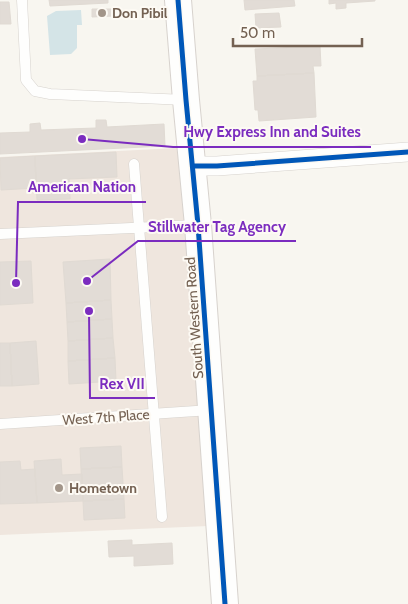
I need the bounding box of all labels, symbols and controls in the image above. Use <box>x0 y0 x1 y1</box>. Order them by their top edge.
place label: Don Pibil <box>112 4 168 22</box>
marker: Don Pibil <box>96 7 108 19</box>
scale bar <box>233 15 362 47</box>
text: 50 m <box>240 24 275 42</box>
callout: Hwy Express Inn and Suites <box>173 117 371 147</box>
text: Hwy Express Inn and Suites <box>183 123 361 141</box>
callout: American Nation <box>18 172 146 202</box>
text: American Nation <box>28 178 136 196</box>
callout: Stillwater Tag Agency <box>138 211 296 241</box>
text: Stillwater Tag Agency <box>148 218 287 236</box>
street label: South Western Road <box>181 257 207 379</box>
callout: Rex VII <box>90 368 155 398</box>
text: Rex VII <box>99 375 145 393</box>
street label: West 7th Place <box>62 405 150 429</box>
place label: Hometown <box>69 479 137 497</box>
marker: Hometown <box>53 482 65 494</box>

